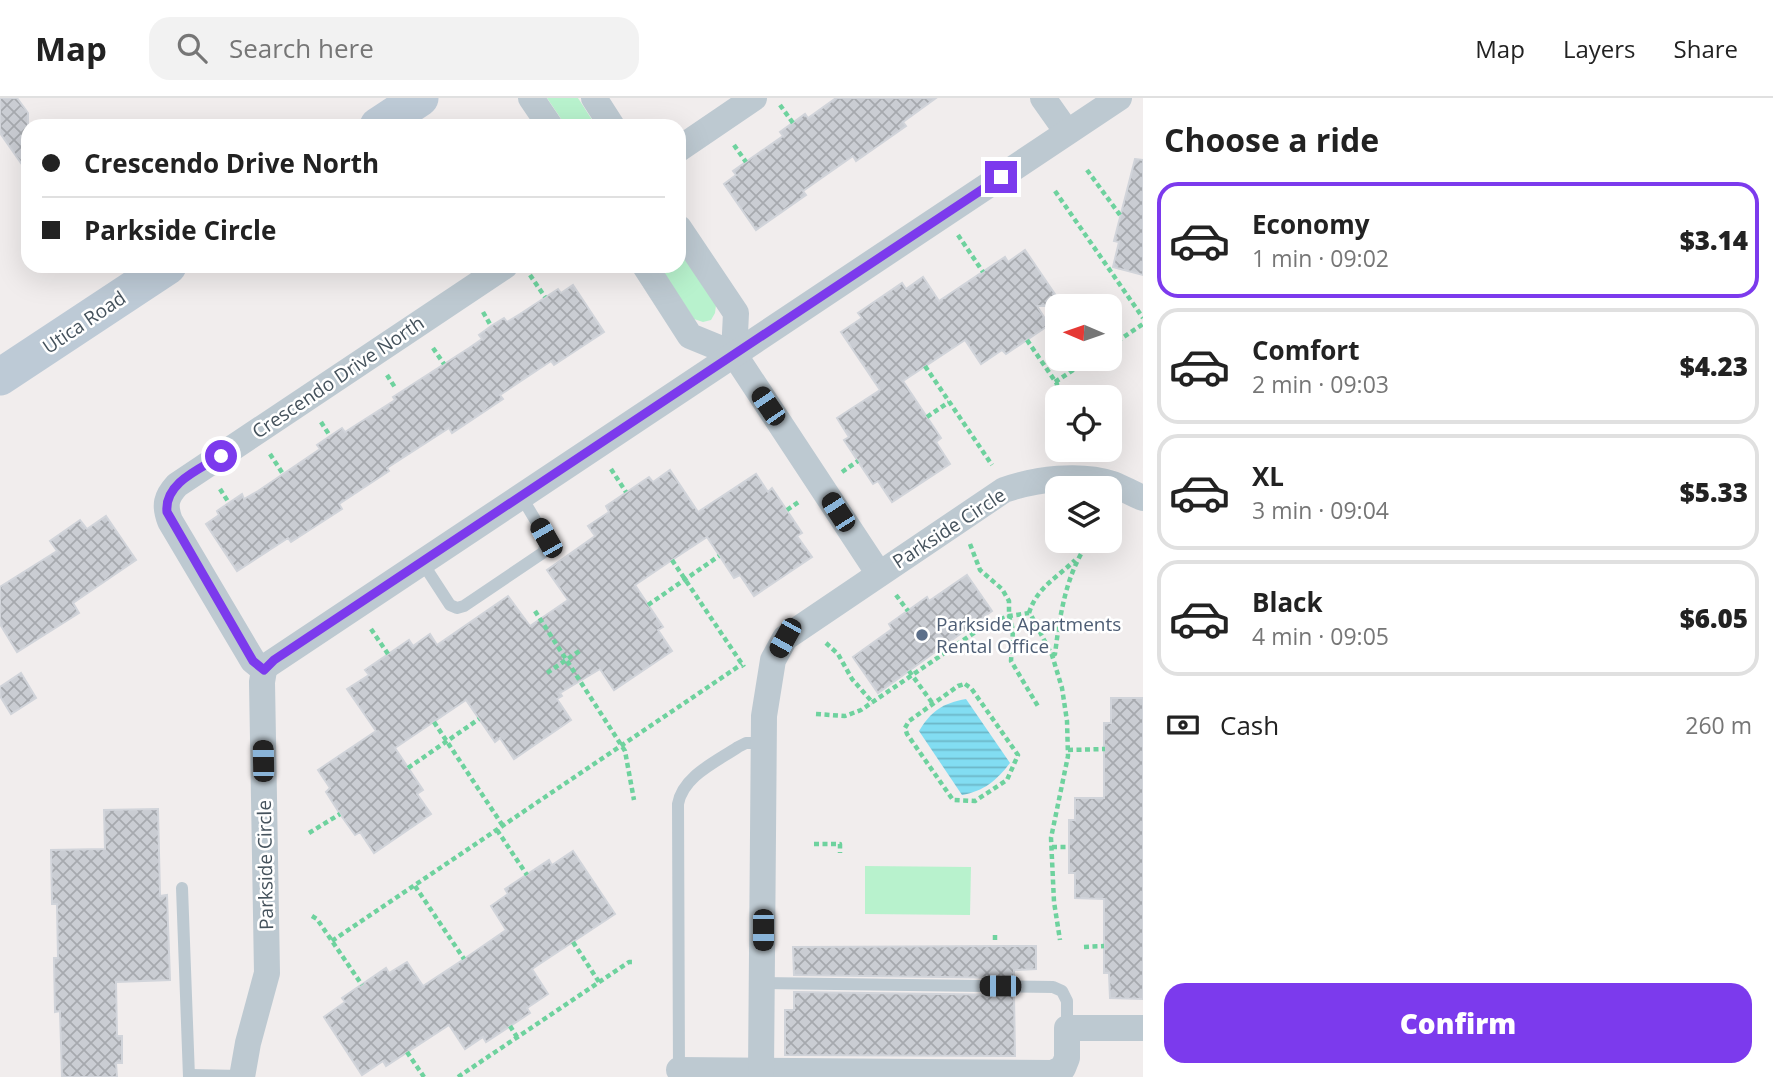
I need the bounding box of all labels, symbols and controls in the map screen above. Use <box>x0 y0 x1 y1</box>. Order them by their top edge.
search box <box>149 17 639 80</box>
text: Map <box>35 26 107 71</box>
icon: search <box>173 29 211 67</box>
text: Search here <box>229 30 374 66</box>
text: Map <box>1475 32 1525 65</box>
text: Layers <box>1563 32 1636 65</box>
text: Share <box>1674 32 1738 65</box>
text: Choose a ride <box>1164 118 1379 161</box>
text: Crescendo Drive North <box>84 145 379 181</box>
route end <box>985 161 1017 193</box>
text: Economy <box>1252 206 1370 242</box>
icon: car <box>1168 209 1231 272</box>
text: Parkside Circle <box>84 212 276 248</box>
text: $3.14 <box>1680 222 1748 258</box>
text: 1 min · 09:02 <box>1252 242 1389 274</box>
street label: Utica Road <box>37 285 131 359</box>
north arrow <box>1045 294 1122 371</box>
map controls <box>1045 294 1122 553</box>
street label: Crescendo Drive North <box>247 310 429 444</box>
text: Comfort <box>1252 332 1359 368</box>
icon: car <box>1168 335 1231 398</box>
text: $4.23 <box>1680 348 1748 384</box>
text: 2 min · 09:03 <box>1252 368 1389 400</box>
car <box>748 383 789 429</box>
button: locate <box>1045 385 1122 462</box>
route start <box>205 440 237 472</box>
text: XL <box>1252 458 1284 494</box>
icon: car <box>1168 461 1231 524</box>
text: $5.33 <box>1680 474 1748 510</box>
button: layers <box>1045 476 1122 553</box>
street label: Parkside Circle <box>887 482 1011 574</box>
car <box>818 489 859 535</box>
text: 3 min · 09:04 <box>1252 494 1389 526</box>
car <box>527 515 566 561</box>
text: Black <box>1252 584 1323 620</box>
icon: car <box>1168 587 1231 650</box>
text: $6.05 <box>1680 600 1748 636</box>
place label: Parkside Apartments Rental Office <box>936 611 1121 659</box>
car <box>766 615 805 661</box>
text: 4 min · 09:05 <box>1252 620 1389 652</box>
marker: Parkside Apartments Rental Office <box>914 627 930 643</box>
icon: cash <box>1164 706 1202 744</box>
text: Cash <box>1220 707 1279 743</box>
text: 260 m <box>1685 709 1752 741</box>
car <box>253 740 274 782</box>
street label: Parkside Circle <box>251 800 279 930</box>
car <box>753 909 774 951</box>
car <box>980 976 1022 997</box>
button: Confirm <box>1164 983 1752 1063</box>

